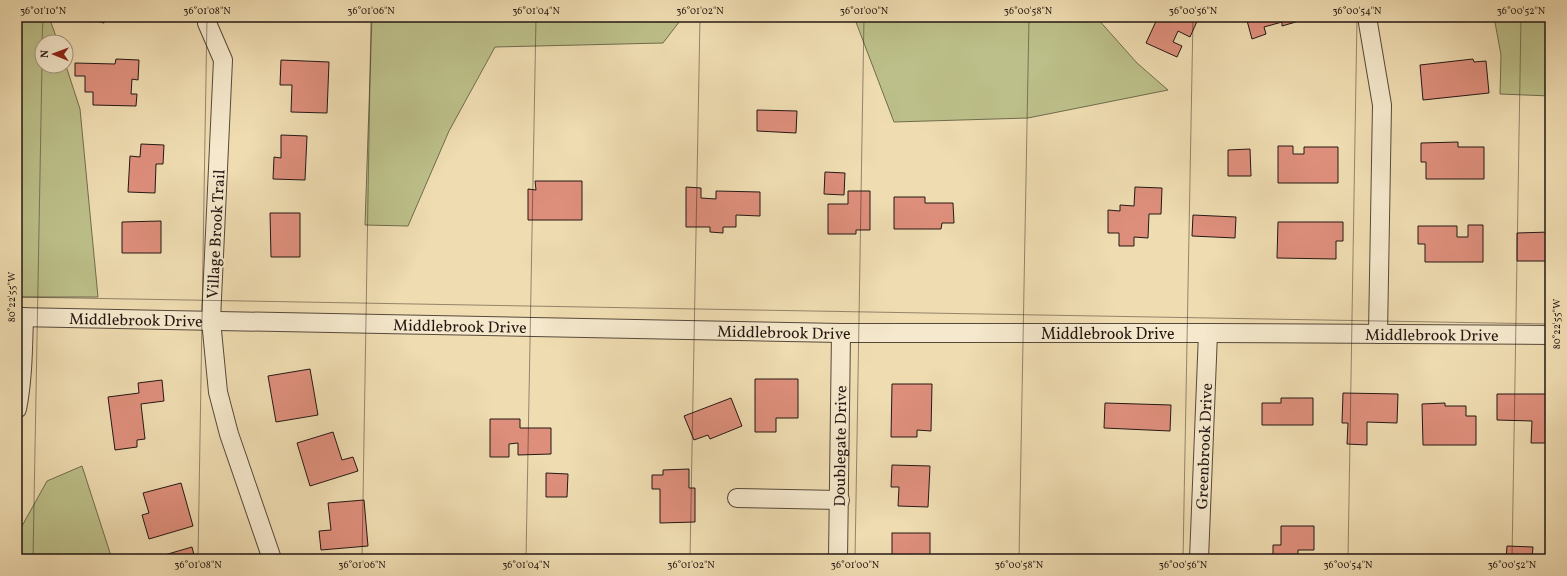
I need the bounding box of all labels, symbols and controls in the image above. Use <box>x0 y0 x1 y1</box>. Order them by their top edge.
text: 36°01'10"N <box>20 4 67 18</box>
text: 36°01'08"N <box>183 4 231 18</box>
text: 36°01'06"N <box>347 4 395 18</box>
text: 36°01'04"N <box>512 4 560 18</box>
text: 36°01'02"N <box>676 4 724 18</box>
text: 36°01'00"N <box>840 4 889 18</box>
text: 36°00'58"N <box>1004 4 1053 18</box>
text: 36°00'56"N <box>1169 4 1218 18</box>
text: 36°00'54"N <box>1332 4 1382 18</box>
text: 36°00'52"N <box>1497 4 1546 18</box>
north arrow <box>34 34 74 74</box>
text: N <box>38 50 53 58</box>
street label: Village Brook Trail <box>203 169 231 299</box>
text: 80°22'55"W <box>5 272 19 322</box>
text: 80°22'55"W <box>1550 299 1564 349</box>
street label: Middlebrook Drive <box>69 309 203 334</box>
street label: Middlebrook Drive <box>393 315 527 340</box>
street label: Middlebrook Drive <box>717 322 851 346</box>
street label: Middlebrook Drive <box>1041 324 1175 346</box>
street label: Middlebrook Drive <box>1365 325 1499 348</box>
street label: Greenbrook Drive <box>1192 382 1219 510</box>
street label: Doublegate Drive <box>830 385 853 507</box>
text: 36°01'08"N <box>174 558 222 572</box>
text: 36°01'06"N <box>338 558 386 572</box>
text: 36°01'04"N <box>502 558 550 572</box>
text: 36°01'02"N <box>667 558 715 572</box>
text: 36°01'00"N <box>831 558 880 572</box>
text: 36°00'58"N <box>995 558 1044 572</box>
text: 36°00'56"N <box>1159 558 1208 572</box>
text: 36°00'54"N <box>1323 558 1373 572</box>
text: 36°00'52"N <box>1488 558 1537 572</box>

